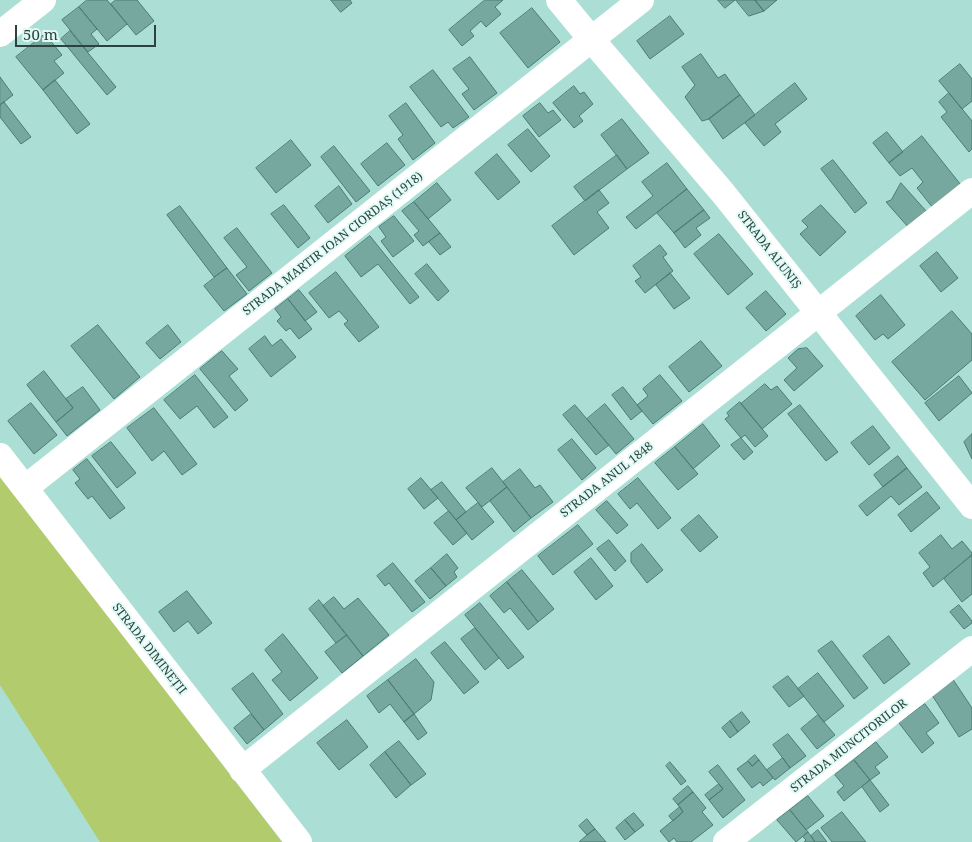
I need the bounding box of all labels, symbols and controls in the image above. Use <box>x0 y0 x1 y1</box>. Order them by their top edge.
scale bar <box>18 15 159 47</box>
text: 50 m <box>23 24 58 44</box>
street label: STRADA MARTIR IOAN CIORDAȘ (1918) <box>240 169 426 319</box>
street label: STRADA ALUNIȘ <box>734 208 804 292</box>
street label: STRADA ANUL 1848 <box>558 439 656 521</box>
street label: STRADA DIMINEȚII <box>109 601 189 697</box>
street label: STRADA MUNCITORILOR <box>788 696 910 796</box>

